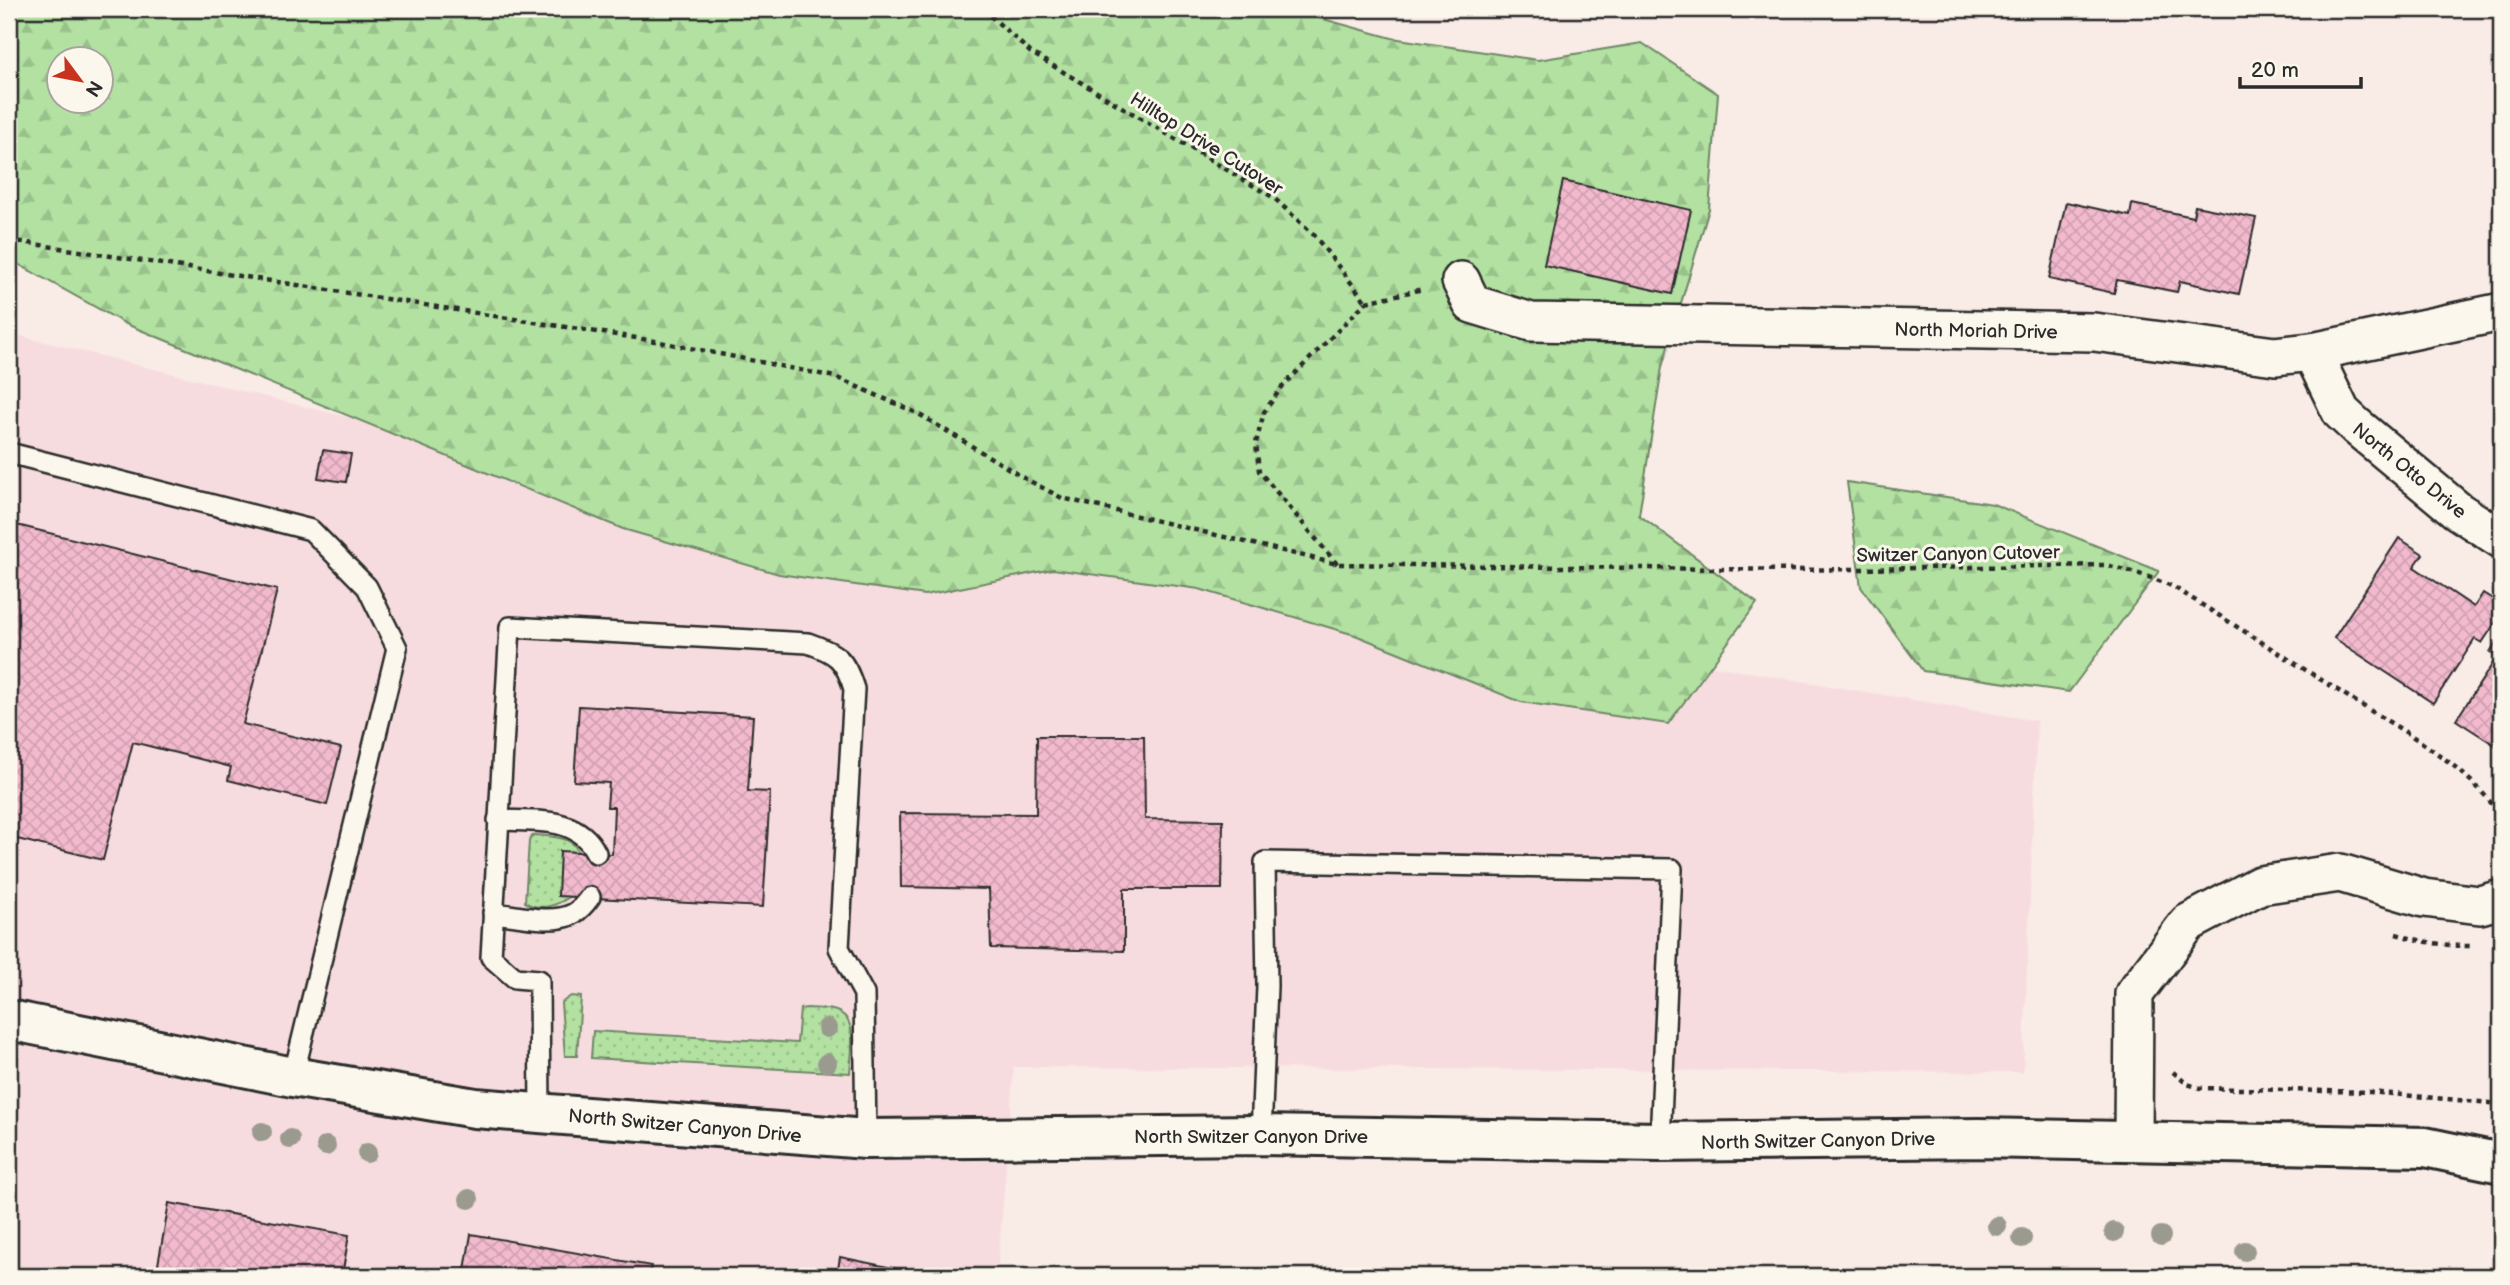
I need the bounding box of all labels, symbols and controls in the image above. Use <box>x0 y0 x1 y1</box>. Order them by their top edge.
north arrow <box>46 46 116 116</box>
scale bar <box>2240 46 2361 90</box>
text: 20 m <box>2251 58 2299 83</box>
text: N <box>80 76 107 100</box>
street label: Hilltop Drive Cutover <box>1126 88 1288 201</box>
street label: North Moriah Drive <box>1894 319 2058 344</box>
street label: North Otto Drive <box>2347 418 2471 524</box>
street label: Switzer Canyon Cutover <box>1856 541 2061 568</box>
street label: North Switzer Canyon Drive <box>567 1105 803 1148</box>
street label: North Switzer Canyon Drive <box>1134 1126 1368 1149</box>
street label: North Switzer Canyon Drive <box>1701 1128 1935 1155</box>

